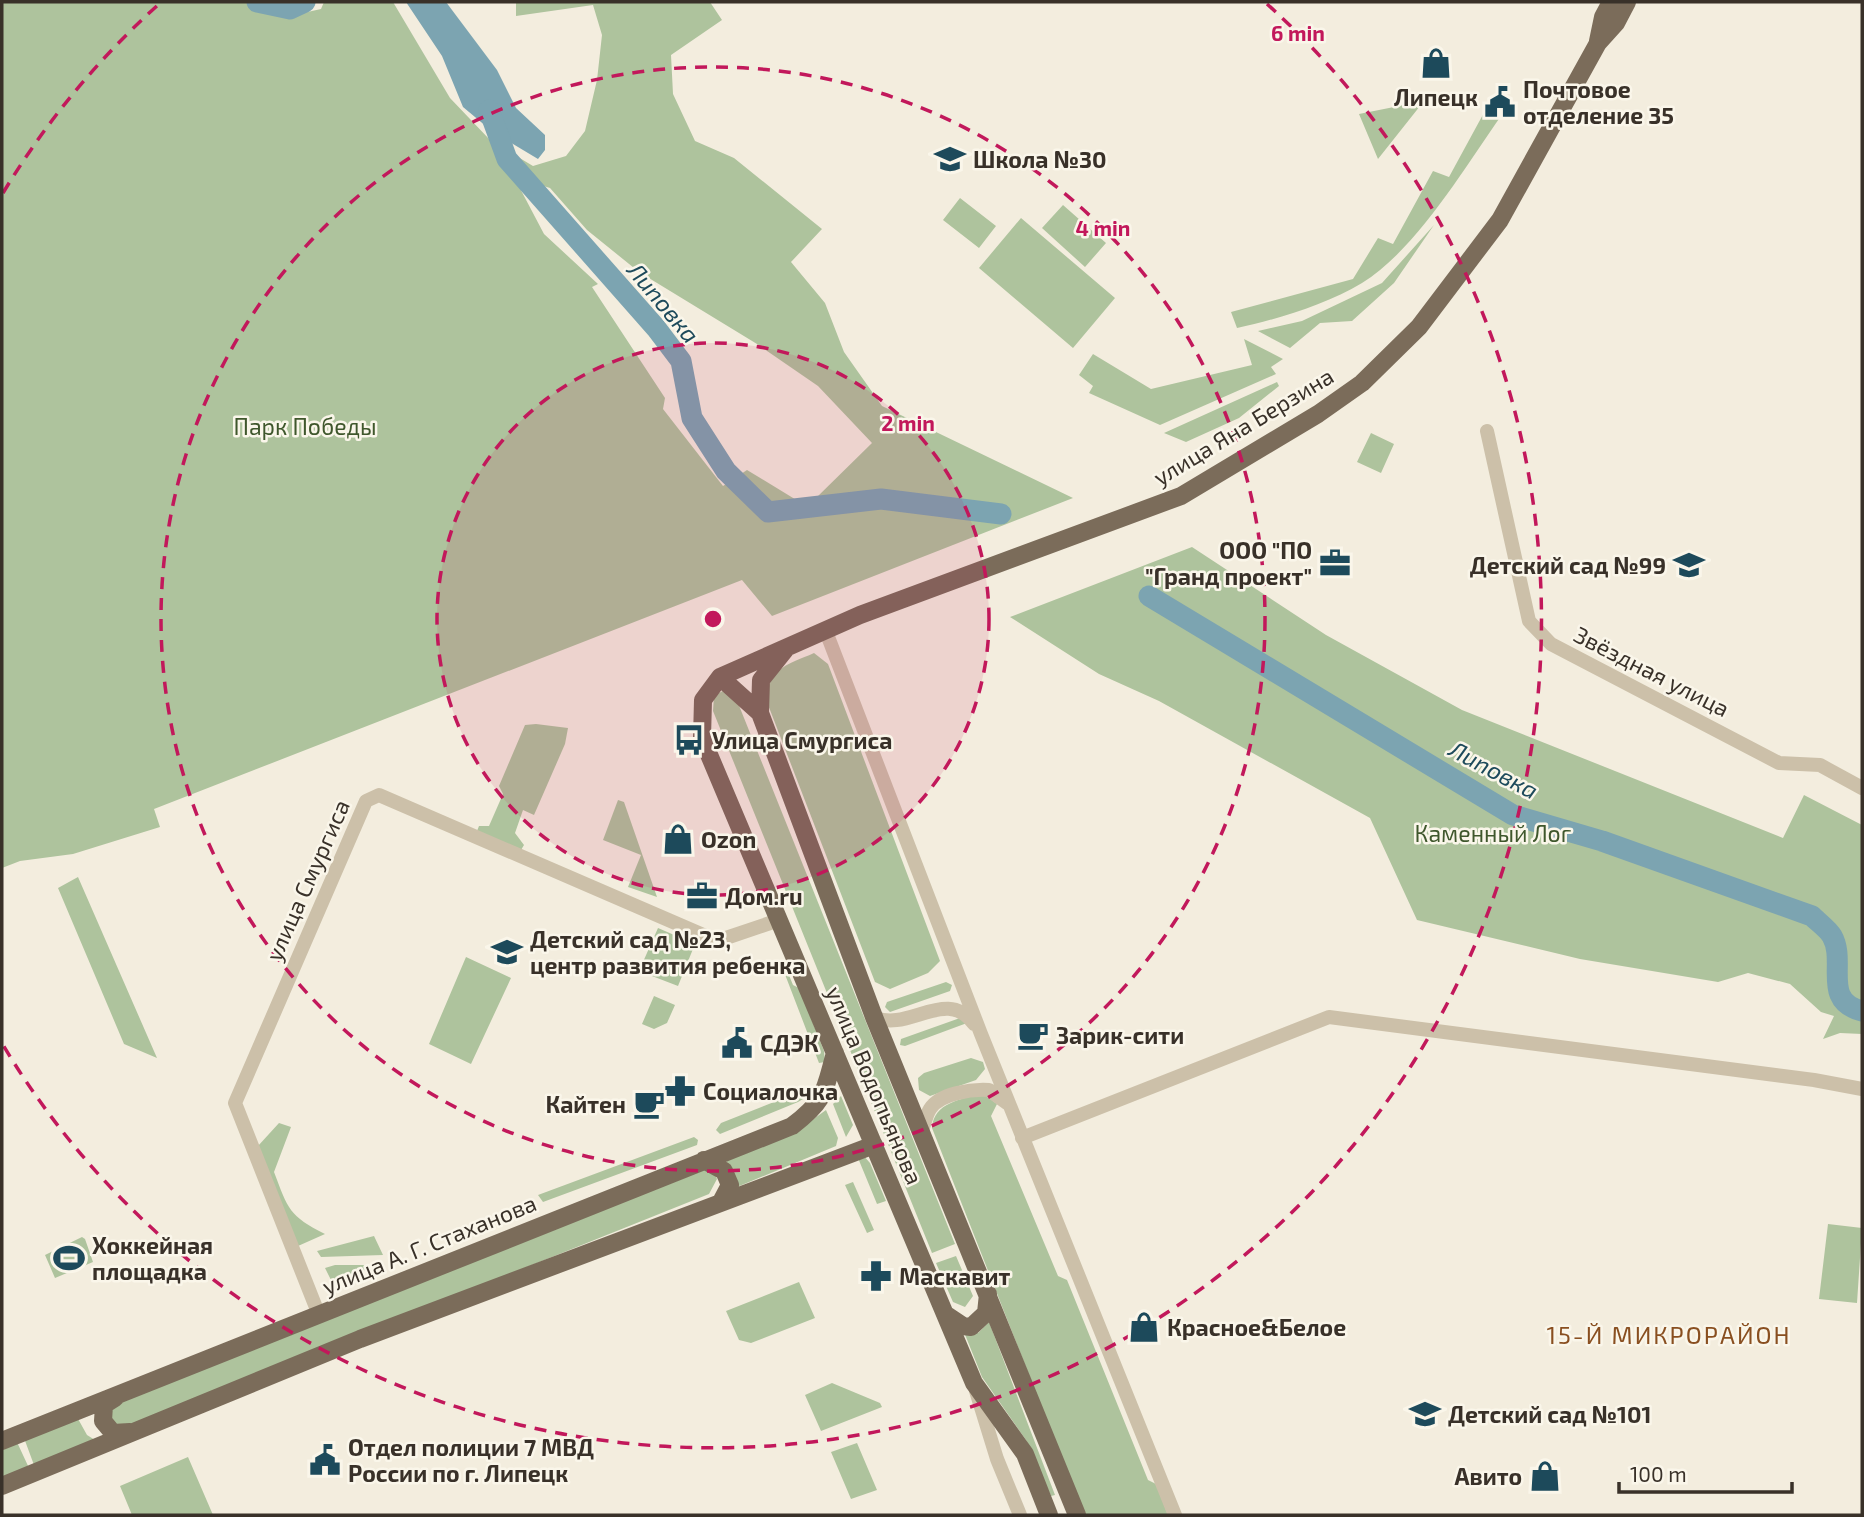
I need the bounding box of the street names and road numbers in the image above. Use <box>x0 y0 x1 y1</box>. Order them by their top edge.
street label: улица Яна Берзина <box>1148 361 1339 492</box>
street label: Звёздная улица <box>1569 620 1734 723</box>
street label: улица Смургиса <box>259 795 356 965</box>
street label: улица Водопьянова <box>820 982 929 1189</box>
street label: улица А. Г. Стаханова <box>318 1188 541 1301</box>

